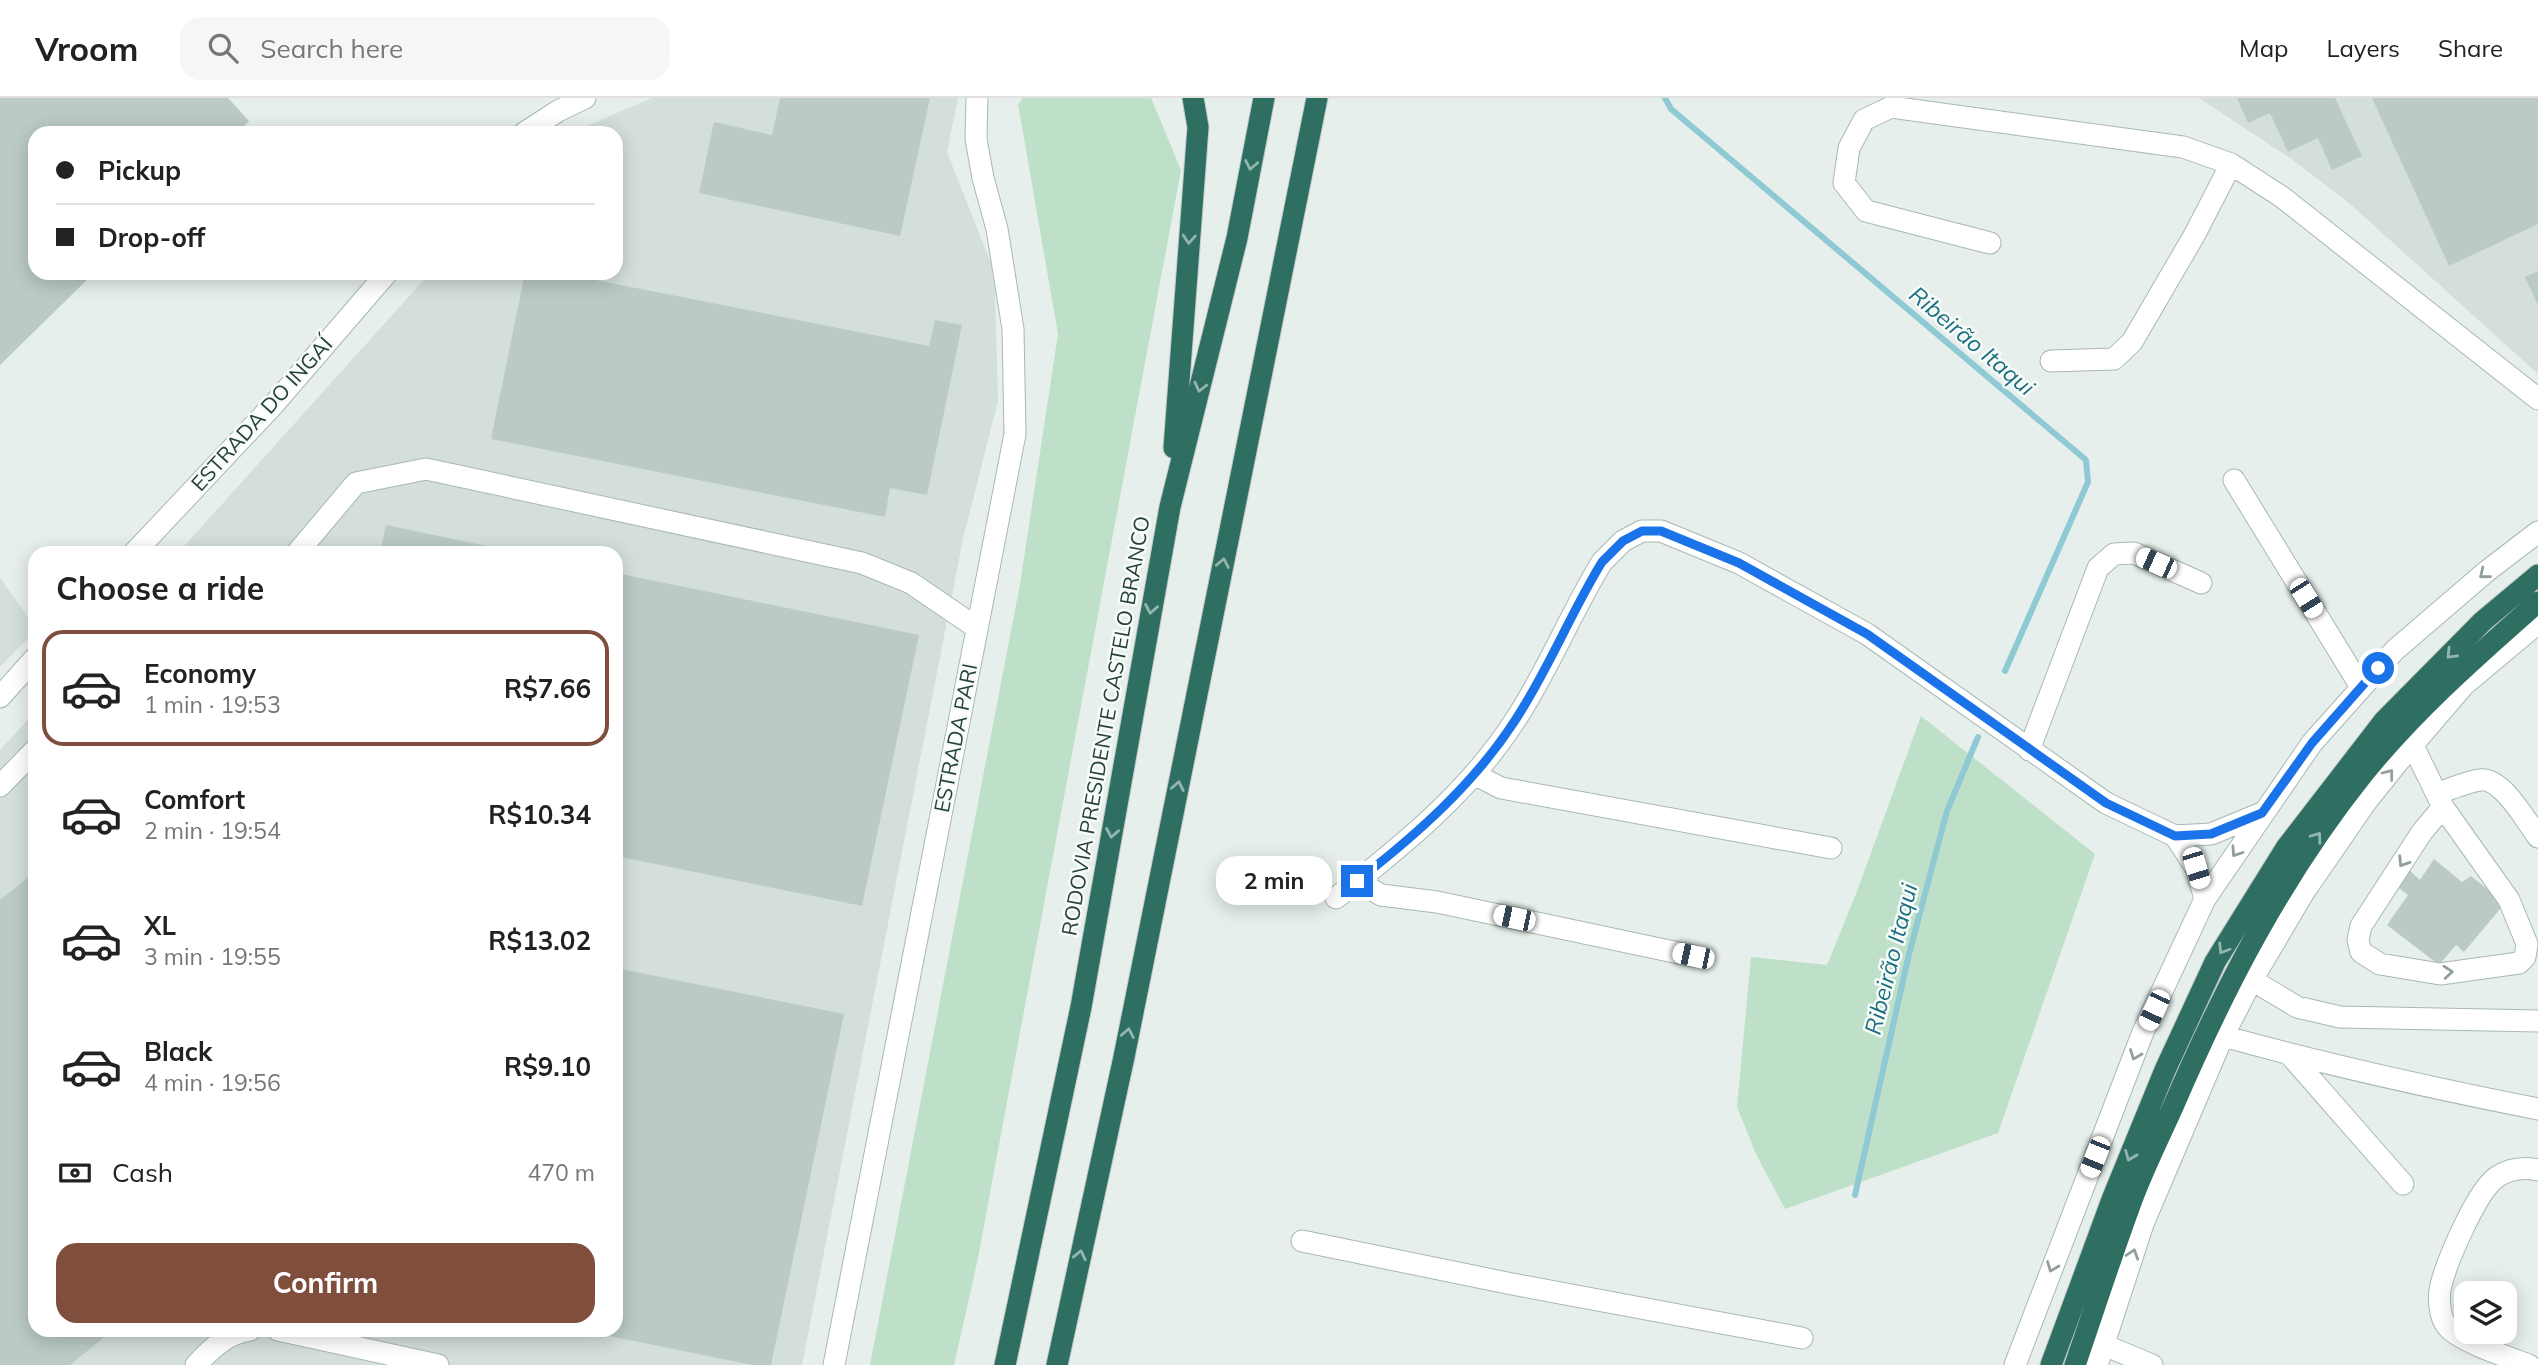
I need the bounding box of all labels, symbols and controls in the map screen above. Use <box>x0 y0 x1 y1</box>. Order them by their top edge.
search box <box>180 17 670 80</box>
text: Vroom <box>35 28 138 69</box>
icon: search <box>204 29 242 67</box>
text: Search here <box>260 32 403 65</box>
text: Map <box>2239 33 2288 63</box>
text: Layers <box>2326 33 2400 63</box>
text: Share <box>2438 33 2503 63</box>
text: Pickup <box>98 154 181 187</box>
one-way arrow <box>1244 159 1259 171</box>
text: Drop-off <box>98 221 205 254</box>
one-way arrow <box>1182 234 1197 245</box>
water label: Ribeirão Itaqui <box>1904 280 2041 402</box>
street label: ESTRADA DO INGAÍ <box>185 330 338 496</box>
one-way arrow <box>1194 381 1208 393</box>
street label: RODOVIA PRESIDENTE CASTELO BRANCO <box>1055 514 1155 938</box>
car <box>2133 545 2180 581</box>
one-way arrow <box>1215 557 1230 569</box>
one-way arrow <box>2480 566 2493 578</box>
text: Choose a ride <box>56 568 264 608</box>
car <box>2286 575 2327 621</box>
one-way arrow <box>1145 603 1160 615</box>
one-way arrow <box>2446 645 2459 658</box>
route start <box>2362 652 2394 684</box>
icon: car <box>60 657 123 720</box>
text: Economy <box>144 657 256 690</box>
street label: ESTRADA PARI <box>928 661 982 815</box>
text: R$7.66 <box>504 672 591 705</box>
text: 1 min · 19:53 <box>144 690 281 719</box>
one-way arrow <box>2380 769 2393 781</box>
one-way arrow <box>1170 780 1185 792</box>
icon: car <box>60 783 123 846</box>
text: Comfort <box>144 783 245 816</box>
text: R$10.34 <box>488 798 591 831</box>
text: 2 min · 19:54 <box>144 816 281 845</box>
one-way arrow <box>1105 827 1120 839</box>
one-way arrow <box>2308 832 2321 845</box>
one-way arrow <box>2231 844 2244 857</box>
car <box>2180 845 2213 891</box>
one-way arrow <box>2399 854 2411 867</box>
callout: 2 min <box>1217 856 1332 906</box>
route end <box>1341 865 1373 897</box>
text: 2 min <box>1244 866 1304 895</box>
water label: Ribeirão Itaqui <box>1858 880 1923 1038</box>
car <box>1492 903 1537 933</box>
icon: car <box>60 909 123 972</box>
text: XL <box>144 909 176 942</box>
text: R$13.02 <box>488 924 591 957</box>
car <box>1671 941 1716 971</box>
text: 3 min · 19:55 <box>144 942 281 971</box>
one-way arrow <box>2219 942 2232 955</box>
one-way arrow <box>2442 965 2454 980</box>
car <box>2136 987 2173 1033</box>
one-way arrow <box>1120 1027 1135 1039</box>
icon: car <box>60 1035 123 1098</box>
text: Black <box>144 1035 212 1068</box>
one-way arrow <box>2129 1048 2143 1060</box>
text: R$9.10 <box>504 1050 591 1083</box>
text: 4 min · 19:56 <box>144 1068 281 1097</box>
car <box>2078 1134 2113 1180</box>
one-way arrow <box>2124 1149 2138 1162</box>
icon: cash <box>56 1154 94 1192</box>
text: Cash <box>112 1156 173 1189</box>
text: 470 m <box>527 1158 595 1187</box>
button: Confirm <box>56 1243 595 1323</box>
one-way arrow <box>2125 1248 2140 1260</box>
one-way arrow <box>1072 1249 1087 1261</box>
one-way arrow <box>2046 1260 2060 1272</box>
map controls <box>2454 1281 2517 1344</box>
button: layers <box>2454 1281 2517 1344</box>

